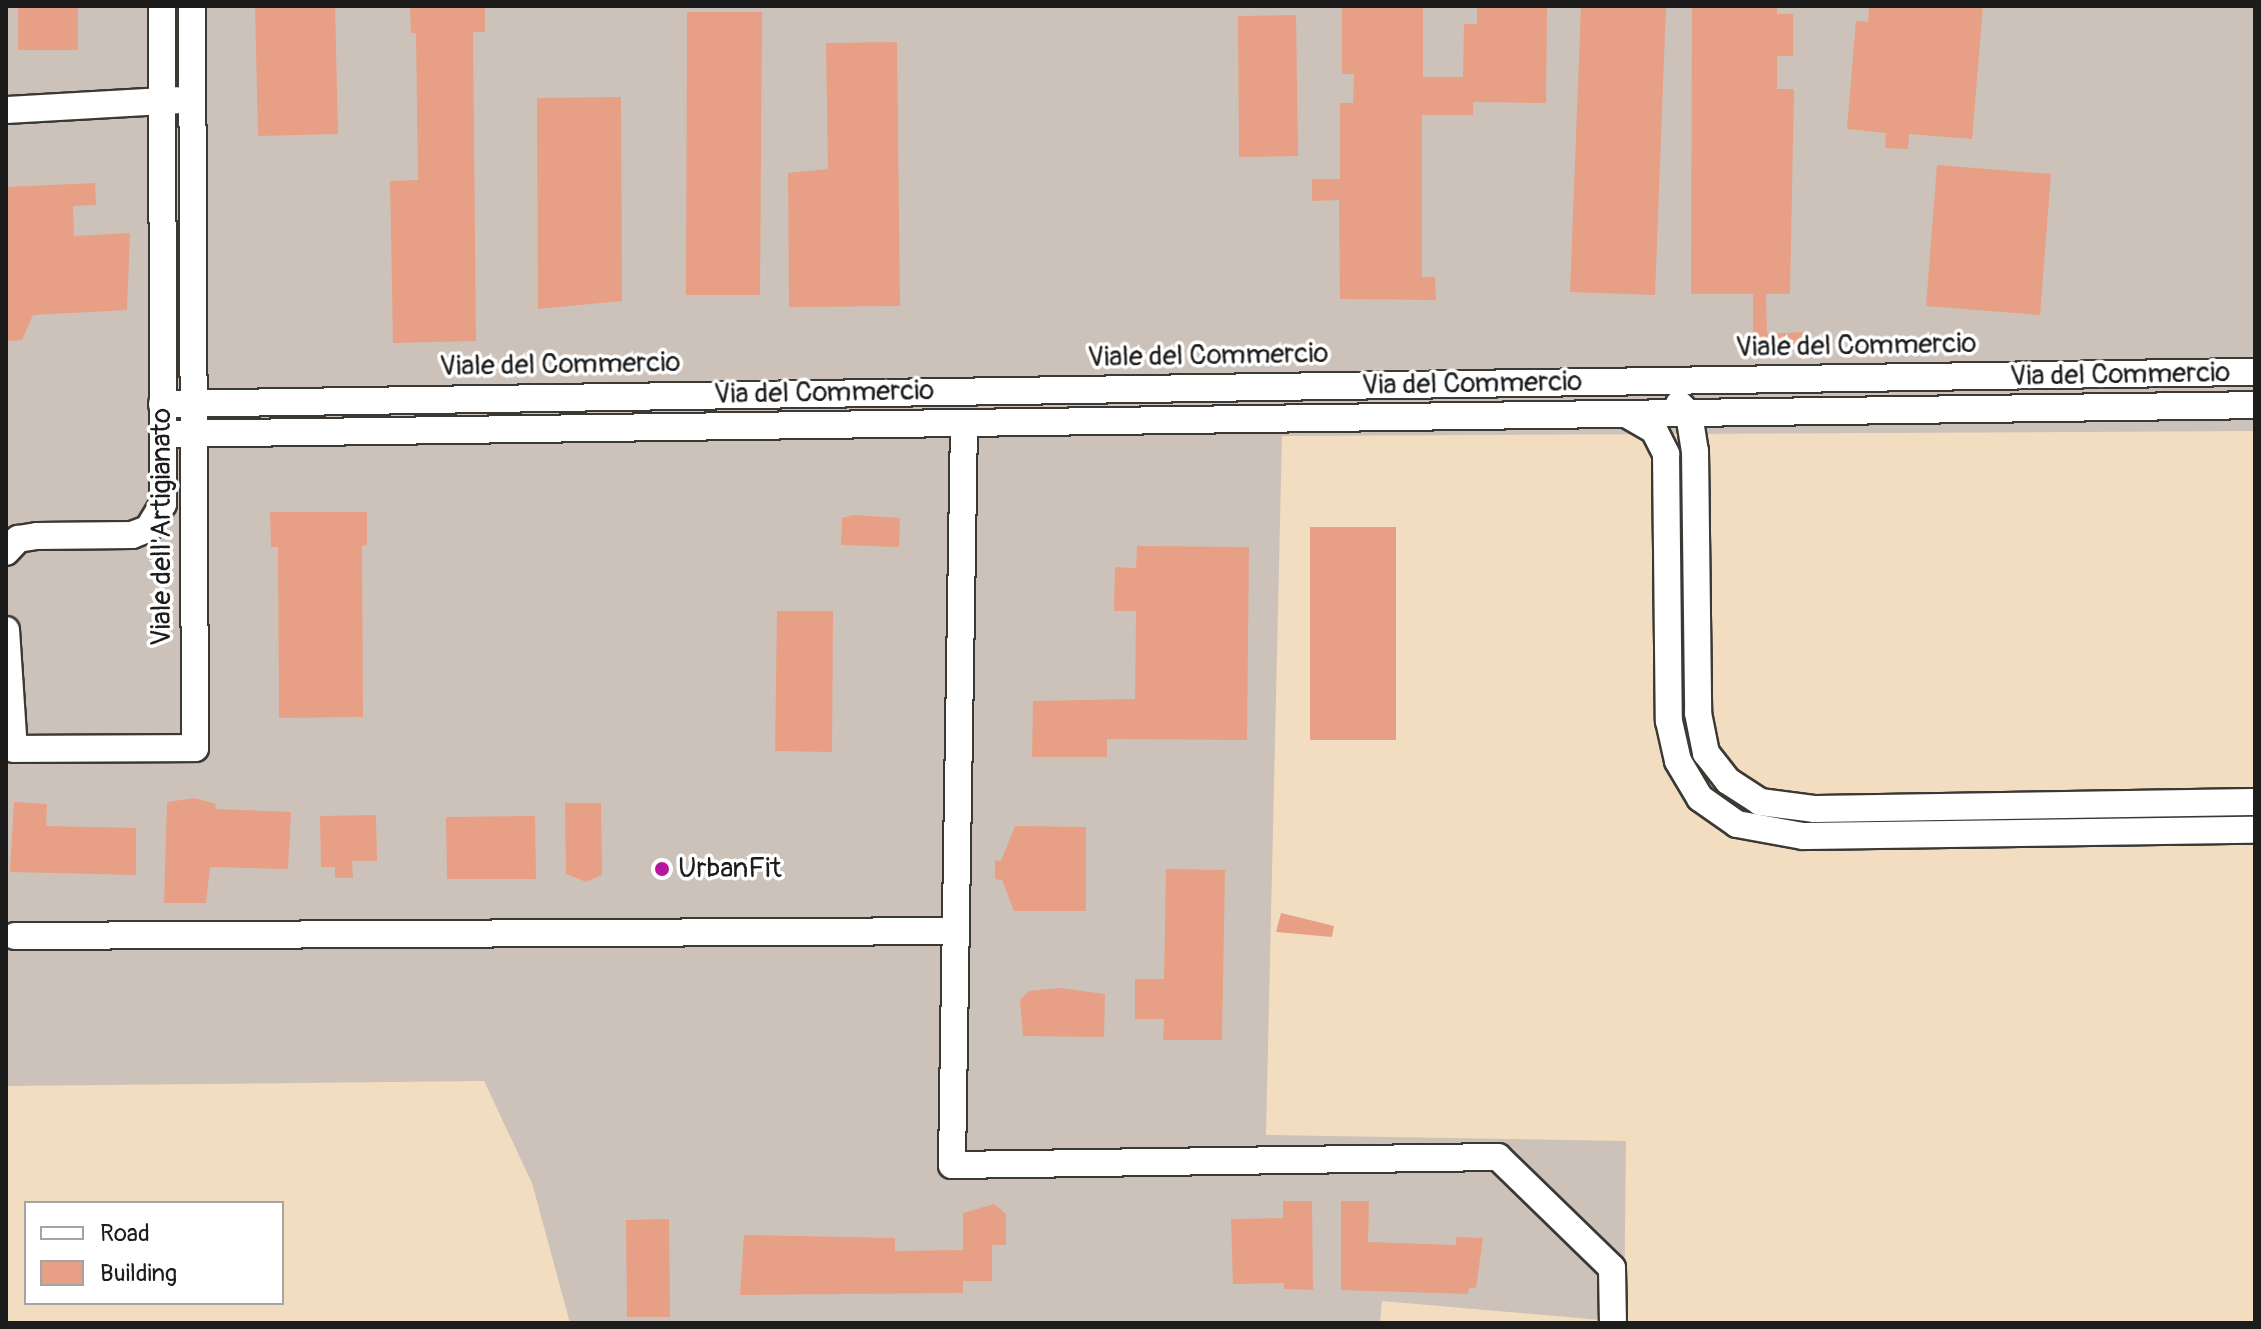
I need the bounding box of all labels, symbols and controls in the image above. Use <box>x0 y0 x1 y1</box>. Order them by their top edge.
street label: Viale del Commercio <box>1735 327 1977 365</box>
street label: Viale del Commercio <box>1087 337 1329 375</box>
street label: Viale del Commercio <box>439 346 681 384</box>
street label: Via del Commercio <box>2009 356 2231 394</box>
street label: Via del Commercio <box>1361 365 1583 403</box>
street label: Via del Commercio <box>713 374 935 412</box>
street label: Viale dell'Artigianato <box>145 408 179 646</box>
place label: UrbanFit <box>678 852 781 886</box>
marker: UrbanFit <box>653 860 671 878</box>
legend <box>24 1201 284 1305</box>
text: Road <box>100 1219 150 1248</box>
text: Building <box>100 1259 177 1288</box>

